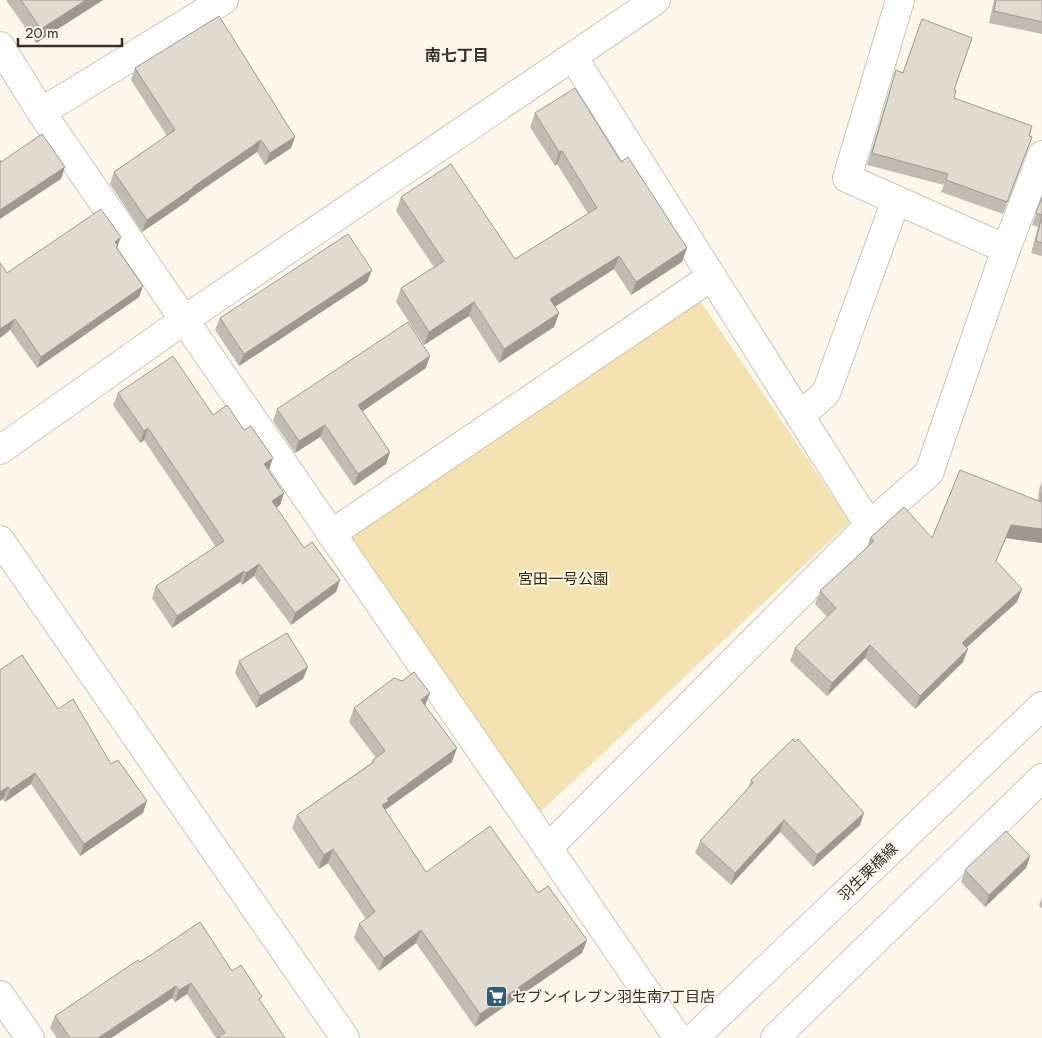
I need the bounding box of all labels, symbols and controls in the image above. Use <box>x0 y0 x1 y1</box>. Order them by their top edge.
scale bar <box>18 15 121 47</box>
text: 20 m <box>25 22 59 44</box>
district label: 南七丁目 <box>425 44 489 67</box>
park label: 宮田一号公園 <box>518 568 608 590</box>
street label: 羽生栗橋線 <box>833 838 903 906</box>
supermarket icon: セブンイレブン羽生南7丁目店 <box>484 985 508 1009</box>
place label: セブンイレブン羽生南7丁目店 <box>512 986 715 1008</box>

